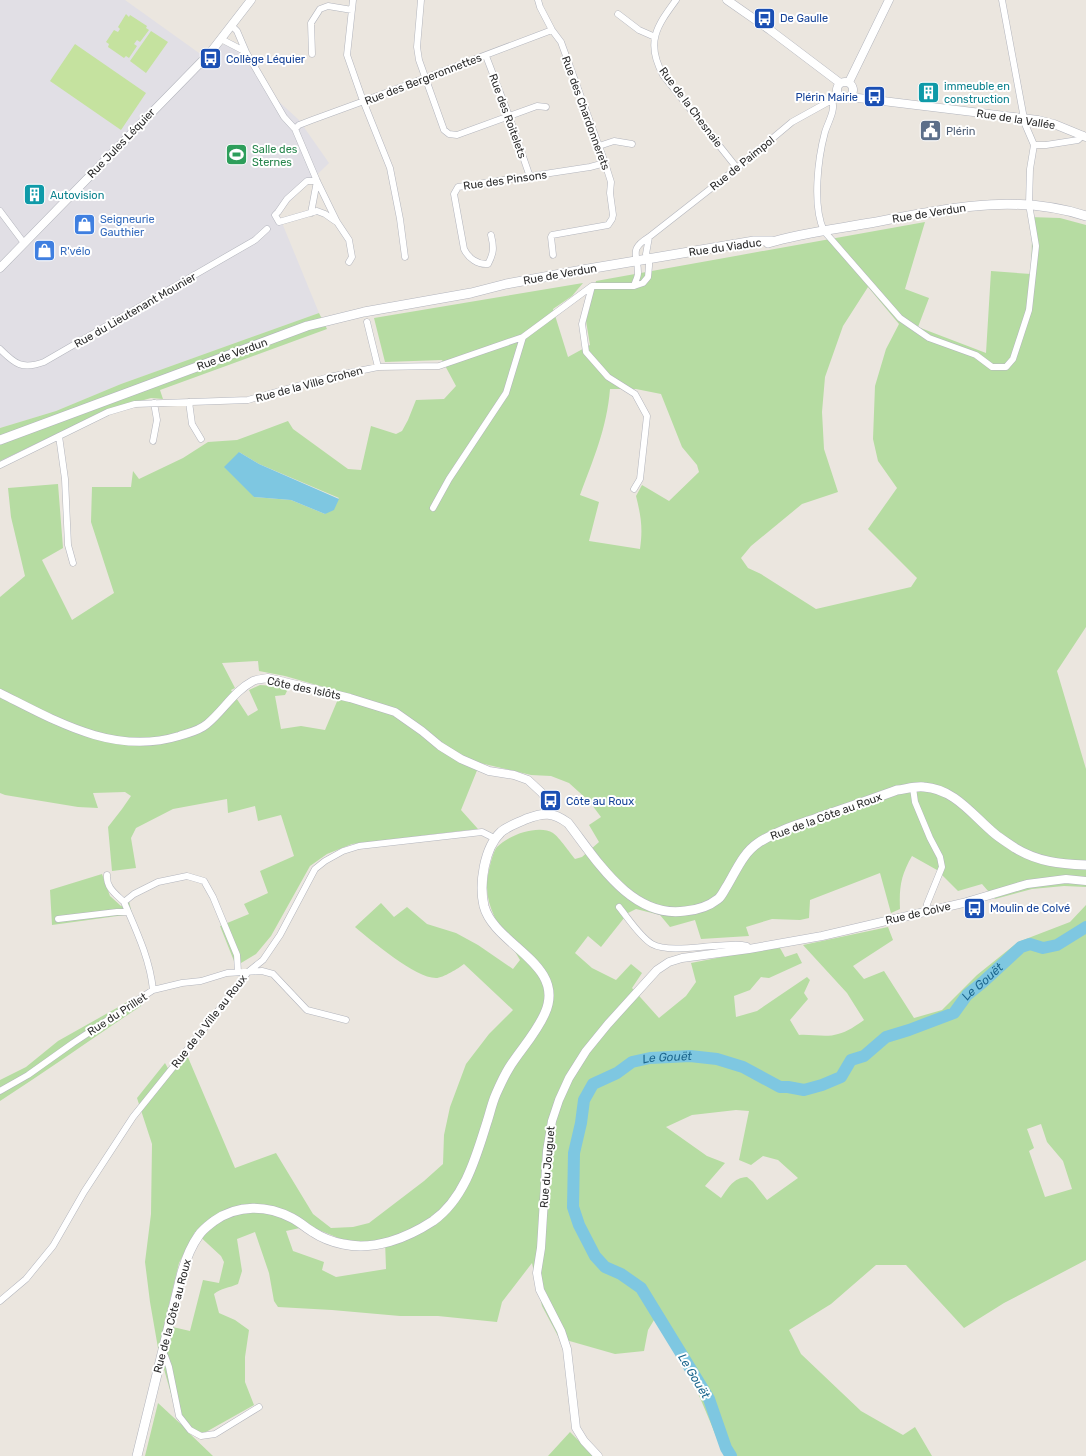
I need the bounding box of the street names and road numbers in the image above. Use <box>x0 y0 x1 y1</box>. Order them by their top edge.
street label: Rue des Bergeronnettes <box>363 51 484 108</box>
street label: Rue des Chardonnerets <box>559 54 612 172</box>
street label: Rue de la Chesnaie <box>656 65 725 150</box>
street label: Rue des Roitelets <box>486 72 529 161</box>
street label: Rue Jules Léquier <box>85 105 158 181</box>
street label: Rue de la Vallée <box>976 107 1056 132</box>
street label: Rue de Paimpol <box>707 133 777 193</box>
street label: Rue des Pinsons <box>462 168 548 193</box>
street label: Rue de Verdun <box>891 201 967 226</box>
street label: Rue du Viaduc <box>688 236 762 259</box>
street label: Rue de Verdun <box>522 262 598 287</box>
street label: Rue du Lieutenant Mounier <box>72 270 199 351</box>
street label: Rue de Verdun <box>195 336 269 373</box>
street label: Rue de la Ville Crohen <box>254 364 364 405</box>
street label: Côte des Islôts <box>266 674 342 703</box>
street label: Rue de la Côte au Roux <box>769 790 884 843</box>
street label: Rue de Colve <box>884 900 952 927</box>
street label: Rue de la Ville au Roux <box>169 972 250 1070</box>
street label: Rue du Prillet <box>85 990 150 1038</box>
street label: Rue du Jouguet <box>537 1125 558 1208</box>
street label: Rue de la Côte au Roux <box>151 1258 194 1375</box>

